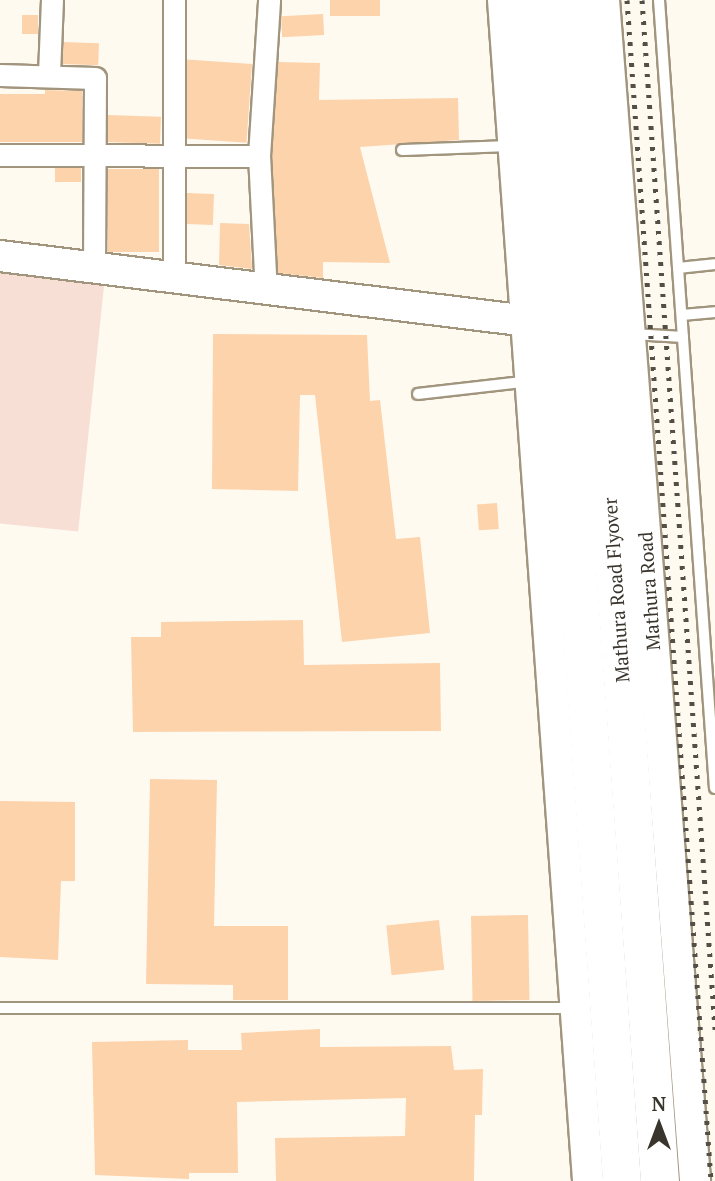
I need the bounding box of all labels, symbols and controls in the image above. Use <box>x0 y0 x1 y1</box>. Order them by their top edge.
street label: Mathura Road Flyover <box>598 497 634 683</box>
street label: Mathura Road <box>633 531 665 651</box>
north arrow <box>624 1090 694 1160</box>
text: N <box>652 1091 666 1116</box>

